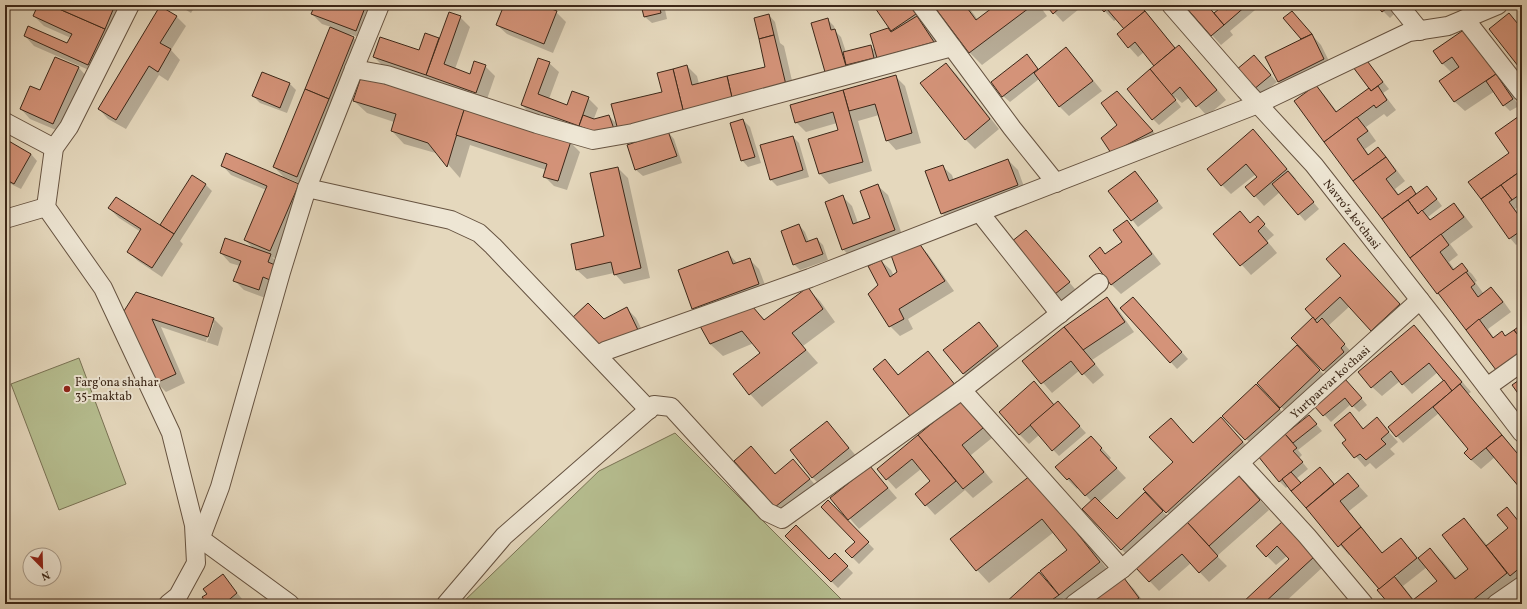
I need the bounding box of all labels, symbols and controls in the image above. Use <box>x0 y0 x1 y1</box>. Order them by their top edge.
street label: Navroʻz koʻchasi <box>1319 176 1384 253</box>
street label: Yurtparvar koʻchasi <box>1287 342 1374 423</box>
place label: Farg'ona shahar 35-maktab <box>75 375 159 405</box>
marker: Farg'ona shahar 35-maktab <box>62 384 72 394</box>
north arrow <box>22 547 62 587</box>
text: N <box>39 566 52 583</box>

